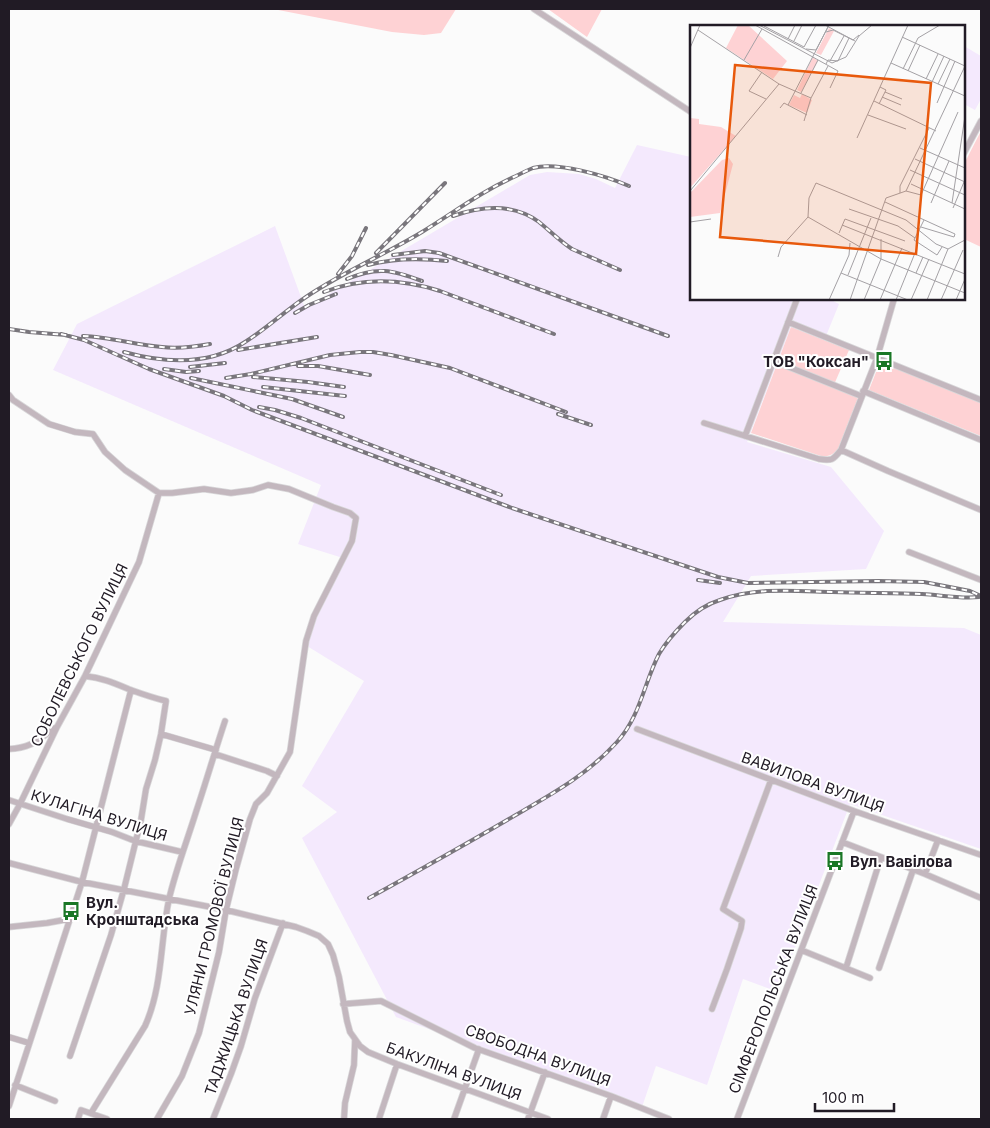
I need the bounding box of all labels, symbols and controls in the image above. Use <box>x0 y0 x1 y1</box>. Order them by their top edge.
inset map <box>690 25 965 300</box>
bus stop icon: ТОВ "Коксан" <box>873 350 895 372</box>
place label: ТОВ "Коксан" <box>763 352 869 371</box>
street label: СОБОЛЕВСЬКОГО ВУЛИЦЯ <box>26 560 132 750</box>
street label: ВАВИЛОВА ВУЛИЦЯ <box>739 747 887 817</box>
street label: КУЛАГІНА ВУЛИЦЯ <box>28 785 170 845</box>
street label: УЛЯНИ ГРОМОВОЇ ВУЛИЦЯ <box>180 815 248 1017</box>
bus stop icon: Вул. Вавілова <box>824 850 846 872</box>
place label: Вул. Вавілова <box>850 852 952 871</box>
street label: СІМФЕРОПОЛЬСЬКА ВУЛИЦЯ <box>724 882 822 1096</box>
place label: Вул. Кронштадська <box>86 893 199 929</box>
bus stop icon: Вул. Кронштадська <box>60 900 82 922</box>
street label: ТАДЖИЦЬКА ВУЛИЦЯ <box>200 936 272 1098</box>
street label: СВОБОДНА ВУЛИЦЯ <box>463 1020 613 1090</box>
street label: БАКУЛІНА ВУЛИЦЯ <box>384 1038 524 1104</box>
scale bar <box>815 1080 894 1112</box>
text: 100 m <box>822 1088 864 1107</box>

